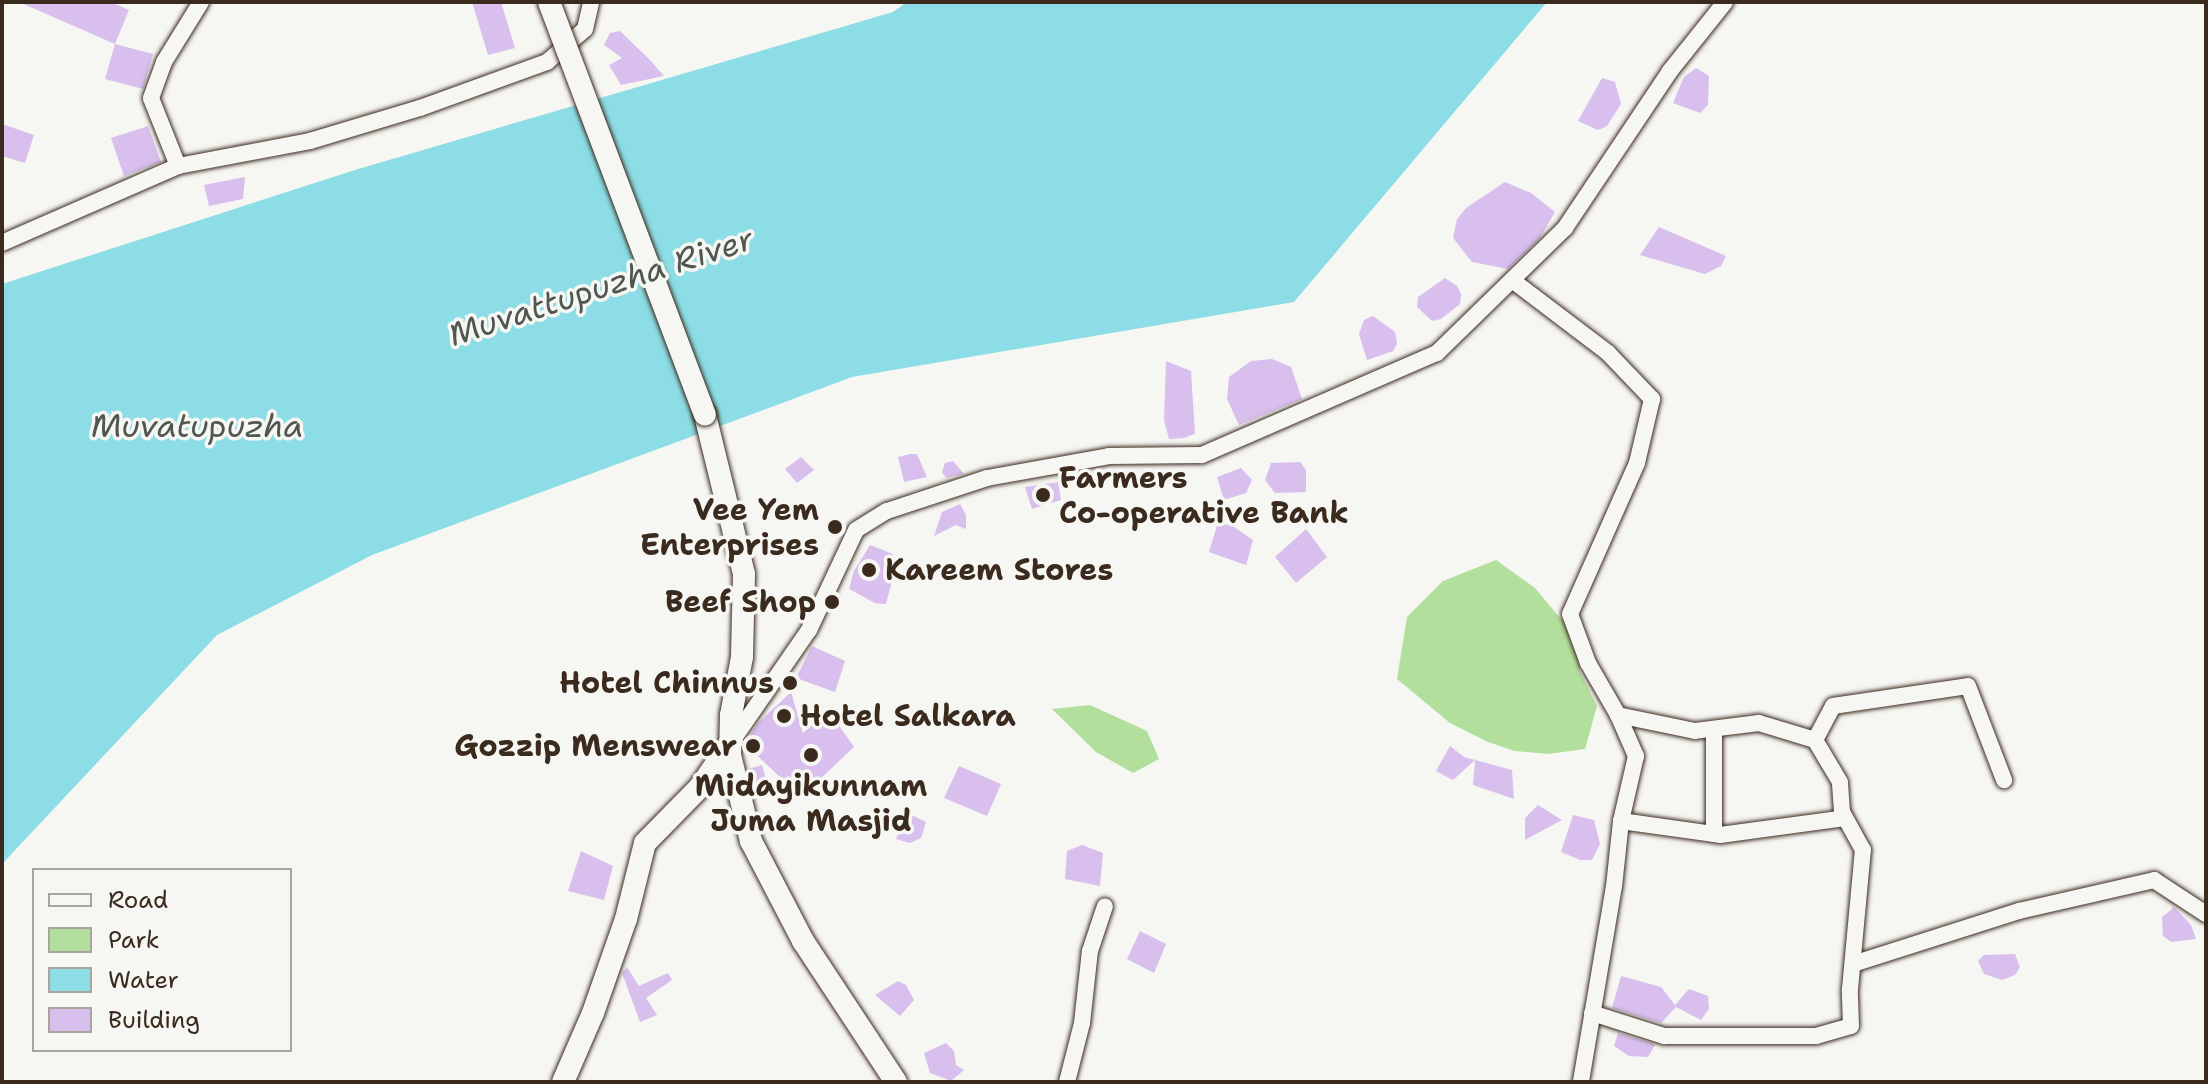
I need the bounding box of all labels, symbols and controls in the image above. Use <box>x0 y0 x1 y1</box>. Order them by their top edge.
water label: Muvattupuzha River <box>444 220 758 354</box>
water label: Muvatupuzha <box>91 407 303 445</box>
place label: Farmers Co-operative Bank <box>1059 460 1349 530</box>
marker: Farmers Co-operative Bank <box>1034 486 1052 504</box>
place label: Vee Yem Enterprises <box>640 492 819 562</box>
marker: Vee Yem Enterprises <box>826 518 844 536</box>
place label: Kareem Stores <box>885 552 1113 588</box>
marker: Kareem Stores <box>860 561 878 579</box>
place label: Beef Shop <box>665 584 816 620</box>
marker: Beef Shop <box>823 593 841 611</box>
place label: Hotel Chinnus <box>559 665 774 701</box>
marker: Hotel Chinnus <box>781 674 799 692</box>
place label: Hotel Salkara <box>800 698 1016 734</box>
marker: Hotel Salkara <box>775 707 793 725</box>
place label: Gozzip Menswear <box>454 728 737 764</box>
marker: Gozzip Menswear <box>744 737 762 755</box>
marker: Midayikunnam Juma Masjid <box>802 746 820 764</box>
place label: Midayikunnam Juma Masjid <box>695 768 927 838</box>
legend <box>32 868 292 1052</box>
text: Road <box>108 884 168 916</box>
text: Park <box>108 924 160 956</box>
text: Water <box>108 964 179 996</box>
text: Building <box>108 1004 200 1036</box>

